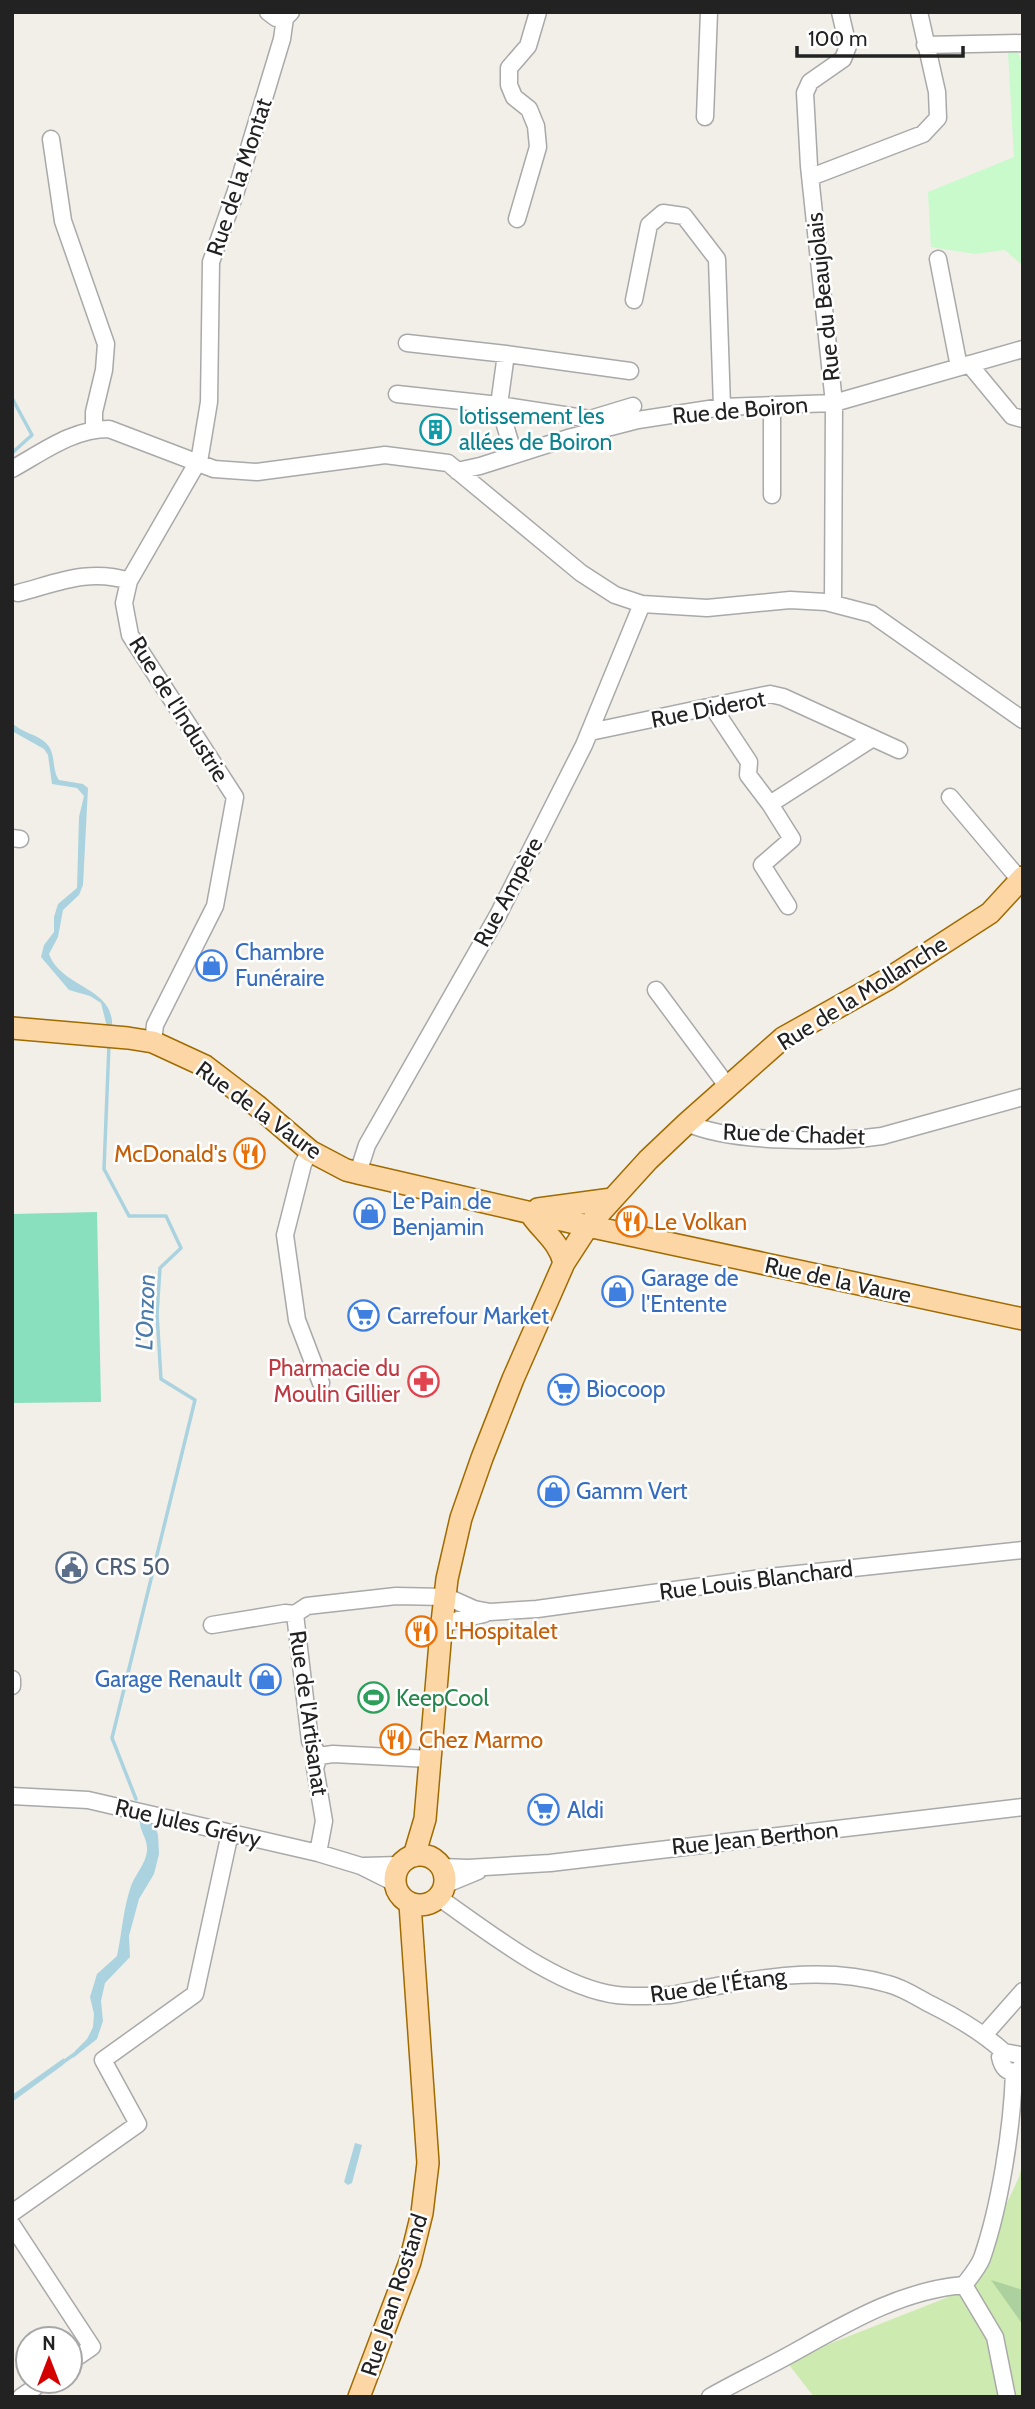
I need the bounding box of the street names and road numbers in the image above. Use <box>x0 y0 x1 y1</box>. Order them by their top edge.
street label: Rue de la Montat <box>200 94 278 259</box>
street label: Rue du Beaujolais <box>800 211 846 383</box>
street label: Rue de Boiron <box>671 390 809 430</box>
street label: Rue de l'Industrie <box>123 631 235 787</box>
street label: Rue Diderot <box>649 684 768 734</box>
street label: Rue Ampère <box>467 832 549 952</box>
street label: Rue de la Mollanche <box>772 929 952 1056</box>
street label: Rue de la Vaure <box>191 1055 328 1165</box>
street label: Rue de Chadet <box>722 1118 866 1150</box>
street label: Rue de la Vaure <box>762 1251 914 1309</box>
street label: Rue Louis Blanchard <box>658 1554 854 1606</box>
street label: Rue de l'Artisanat <box>284 1629 334 1798</box>
street label: Rue Jules Grévy <box>112 1793 264 1853</box>
street label: Rue Jean Berthon <box>670 1815 840 1861</box>
street label: Rue de l'Étang <box>648 1961 788 2008</box>
street label: Rue Jean Rostand <box>355 2210 433 2380</box>

